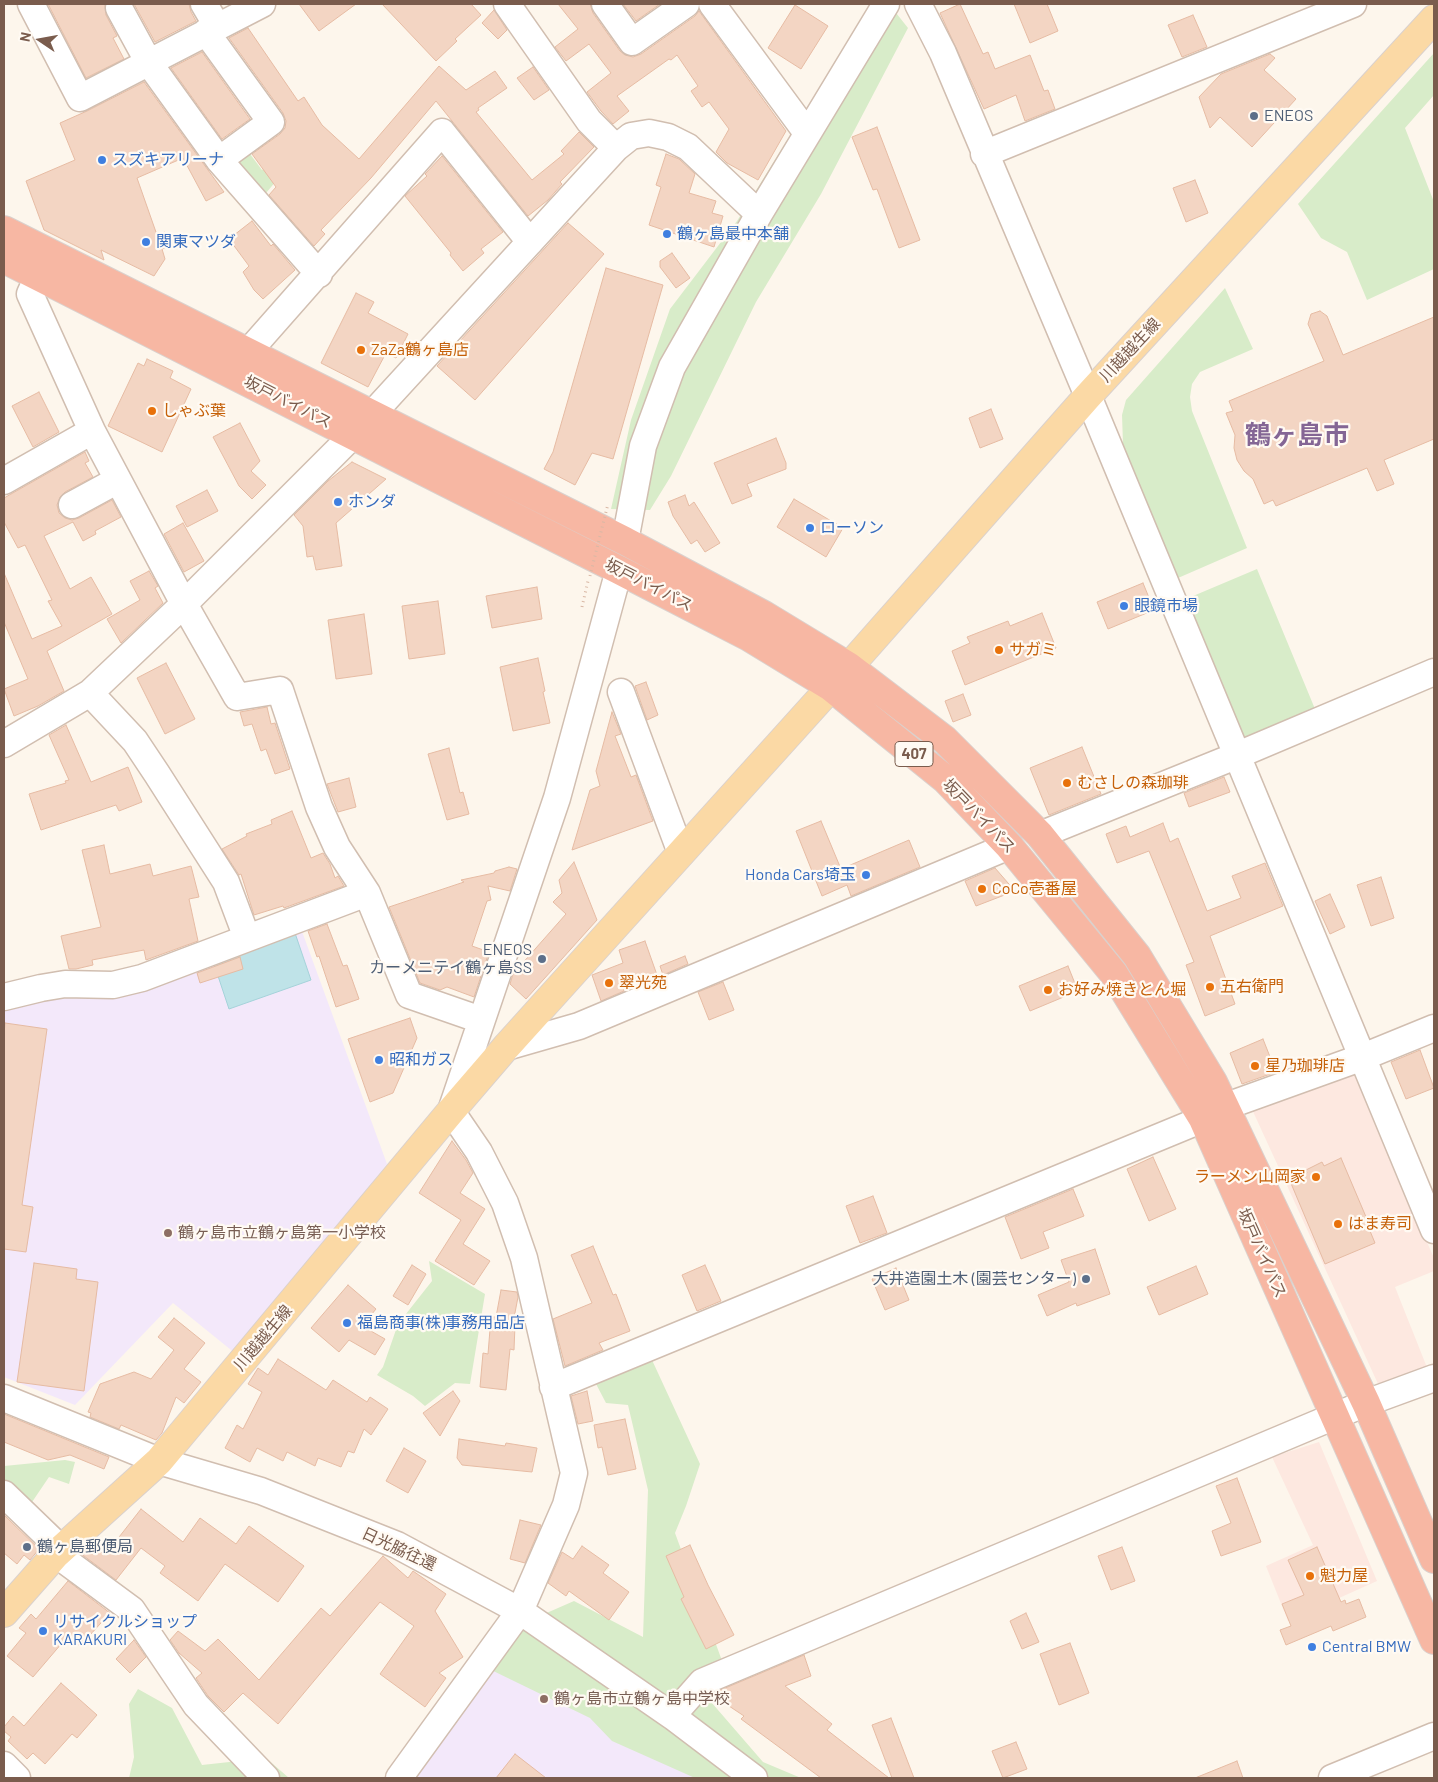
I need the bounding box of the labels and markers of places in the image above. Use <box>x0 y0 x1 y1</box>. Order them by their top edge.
place label: ENEOS <box>1264 106 1313 126</box>
marker: ENEOS <box>1248 110 1260 122</box>
place label: スズキアリーナ <box>112 150 224 170</box>
marker: スズキアリーナ <box>96 154 108 166</box>
place label: 鶴ヶ島最中本舗 <box>677 224 789 244</box>
marker: 鶴ヶ島最中本舗 <box>661 228 673 240</box>
place label: 関東マツダ <box>156 232 236 252</box>
marker: 関東マツダ <box>140 236 152 248</box>
place label: ZaZa鶴ヶ島店 <box>371 340 469 360</box>
marker: ZaZa鶴ヶ島店 <box>355 344 367 356</box>
place label: しゃぶ葉 <box>162 401 226 421</box>
marker: しゃぶ葉 <box>146 405 158 417</box>
place label: ホンダ <box>348 492 396 512</box>
marker: ホンダ <box>332 496 344 508</box>
place label: ローソン <box>820 518 884 538</box>
marker: ローソン <box>804 522 816 534</box>
place label: 眼鏡市場 <box>1134 596 1198 616</box>
marker: 眼鏡市場 <box>1118 600 1130 612</box>
place label: サガミ <box>1009 640 1057 660</box>
marker: サガミ <box>993 644 1005 656</box>
place label: むさしの森珈琲 <box>1077 773 1189 793</box>
marker: むさしの森珈琲 <box>1061 777 1073 789</box>
place label: Honda Cars埼玉 <box>745 865 856 885</box>
marker: Honda Cars埼玉 <box>860 869 872 881</box>
place label: CoCo壱番屋 <box>992 879 1077 899</box>
marker: CoCo壱番屋 <box>976 883 988 895</box>
place label: ENEOS カーメニテイ鶴ヶ島SS <box>369 940 532 978</box>
marker: ENEOS カーメニテイ鶴ヶ島SS <box>536 953 548 965</box>
place label: 翠光苑 <box>619 973 667 993</box>
marker: 翠光苑 <box>603 977 615 989</box>
place label: 五右衛門 <box>1220 977 1284 997</box>
place label: お好み焼きとん堀 <box>1058 980 1186 1000</box>
marker: 五右衛門 <box>1204 981 1216 993</box>
marker: お好み焼きとん堀 <box>1042 984 1054 996</box>
place label: 昭和ガス <box>389 1050 453 1070</box>
marker: 昭和ガス <box>373 1054 385 1066</box>
place label: 星乃珈琲店 <box>1265 1056 1345 1076</box>
marker: 星乃珈琲店 <box>1249 1060 1261 1072</box>
place label: ラーメン山岡家 <box>1194 1167 1306 1187</box>
marker: ラーメン山岡家 <box>1310 1171 1322 1183</box>
place label: はま寿司 <box>1348 1214 1412 1234</box>
marker: はま寿司 <box>1332 1218 1344 1230</box>
place label: 鶴ヶ島市立鶴ヶ島第一小学校 <box>178 1223 386 1243</box>
marker: 鶴ヶ島市立鶴ヶ島第一小学校 <box>162 1227 174 1239</box>
place label: 大井造園土木 (園芸センター) <box>872 1269 1076 1289</box>
marker: 大井造園土木 (園芸センター) <box>1080 1273 1092 1285</box>
place label: 福島商事(株)事務用品店 <box>357 1313 525 1333</box>
marker: 福島商事(株)事務用品店 <box>341 1317 353 1329</box>
place label: 鶴ヶ島郵便局 <box>37 1537 133 1557</box>
marker: 鶴ヶ島郵便局 <box>21 1541 33 1553</box>
place label: 魁力屋 <box>1320 1566 1368 1586</box>
marker: 魁力屋 <box>1304 1570 1316 1582</box>
place label: リサイクルショップ KARAKURI <box>53 1612 197 1650</box>
marker: リサイクルショップ KARAKURI <box>37 1625 49 1637</box>
place label: Central BMW <box>1322 1637 1411 1657</box>
marker: Central BMW <box>1306 1641 1318 1653</box>
place label: 鶴ヶ島市立鶴ヶ島中学校 <box>554 1689 730 1709</box>
marker: 鶴ヶ島市立鶴ヶ島中学校 <box>538 1693 550 1705</box>

